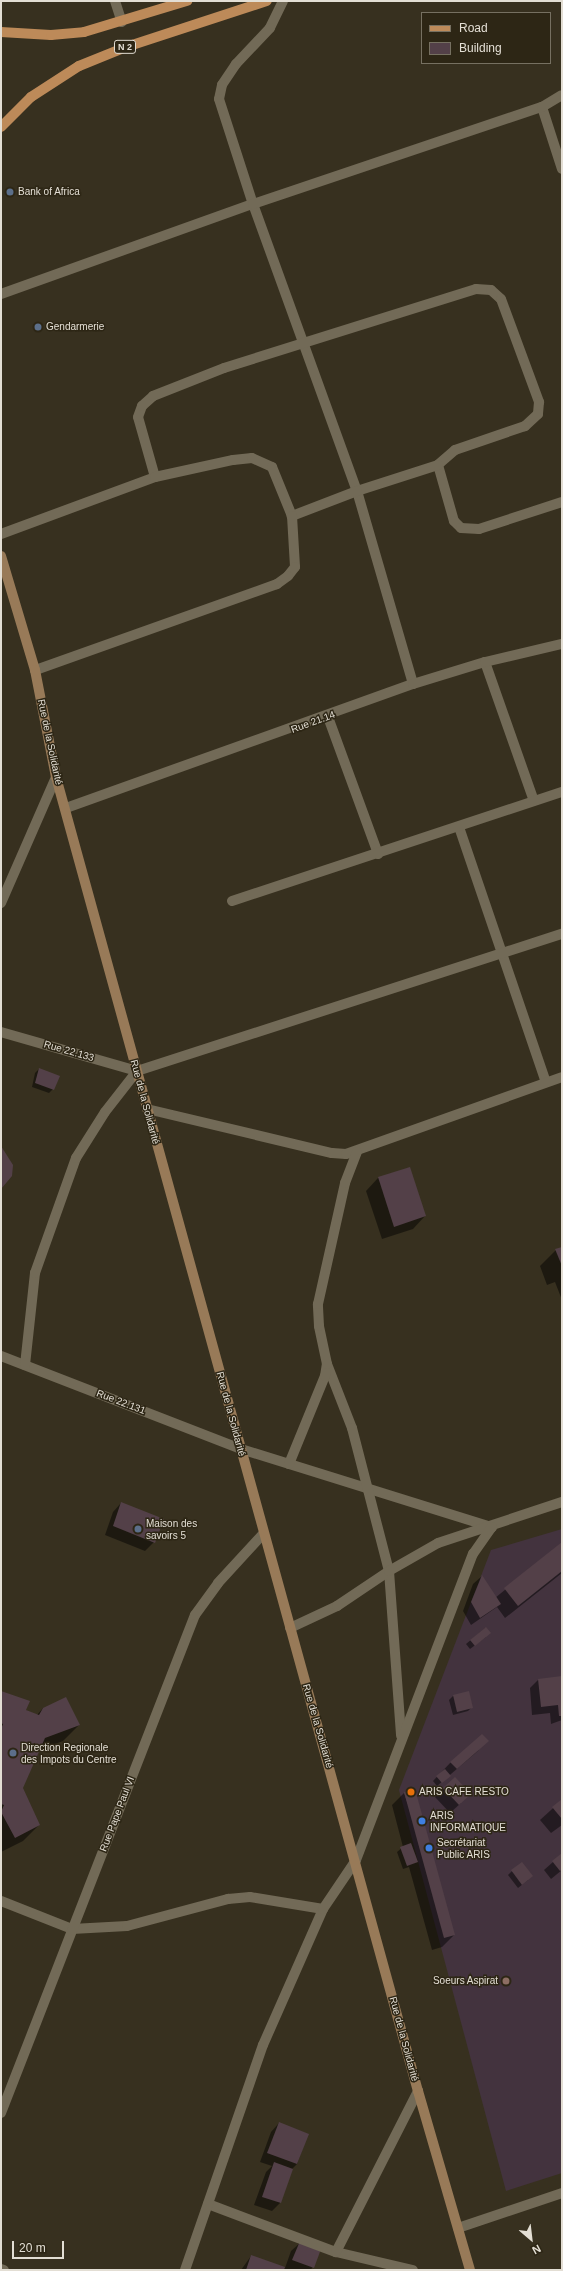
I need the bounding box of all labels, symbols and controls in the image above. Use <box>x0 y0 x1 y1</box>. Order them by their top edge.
legend <box>421 12 551 64</box>
text: Road <box>459 21 488 35</box>
road number: N 2 <box>113 40 137 54</box>
text: Building <box>459 41 502 55</box>
place label: Bank of Africa <box>18 186 80 198</box>
marker: Bank of Africa <box>5 187 15 197</box>
place label: Gendarmerie <box>46 321 104 333</box>
marker: Gendarmerie <box>33 322 43 332</box>
street label: Rue de la Solidarité <box>35 698 65 786</box>
street label: Rue 21.14 <box>289 708 337 736</box>
street label: Rue 22.133 <box>42 1038 96 1064</box>
street label: Rue de la Solidarité <box>128 1058 162 1146</box>
street label: Rue de la Solidarité <box>214 1370 248 1458</box>
street label: Rue 22.131 <box>95 1387 147 1417</box>
place label: Maison des savoirs 5 <box>146 1517 197 1540</box>
marker: Maison des savoirs 5 <box>133 1524 143 1534</box>
street label: Rue de la Solidarité <box>300 1682 336 1770</box>
place label: Direction Regionale des Impots du Centre <box>21 1741 117 1764</box>
marker: Direction Regionale des Impots du Centre <box>8 1748 18 1758</box>
street label: Rue Pape Paul VI <box>97 1775 137 1853</box>
place label: ARIS CAFE RESTO <box>419 1786 509 1798</box>
marker: ARIS CAFE RESTO <box>406 1787 416 1797</box>
place label: ARIS INFORMATIQUE <box>430 1809 506 1832</box>
marker: ARIS INFORMATIQUE <box>417 1816 427 1826</box>
place label: Secrétariat Public ARIS <box>437 1836 490 1860</box>
marker: Secrétariat Public ARIS <box>424 1843 434 1853</box>
place label: Soeurs Aspirat <box>432 1975 498 1987</box>
marker: Soeurs Aspirat <box>501 1976 511 1986</box>
street label: Rue de la Solidarité <box>387 1995 421 2083</box>
north arrow <box>511 2219 551 2259</box>
scale bar <box>14 2233 66 2259</box>
text: 20 m <box>19 2241 46 2255</box>
text: N <box>530 2242 543 2257</box>

